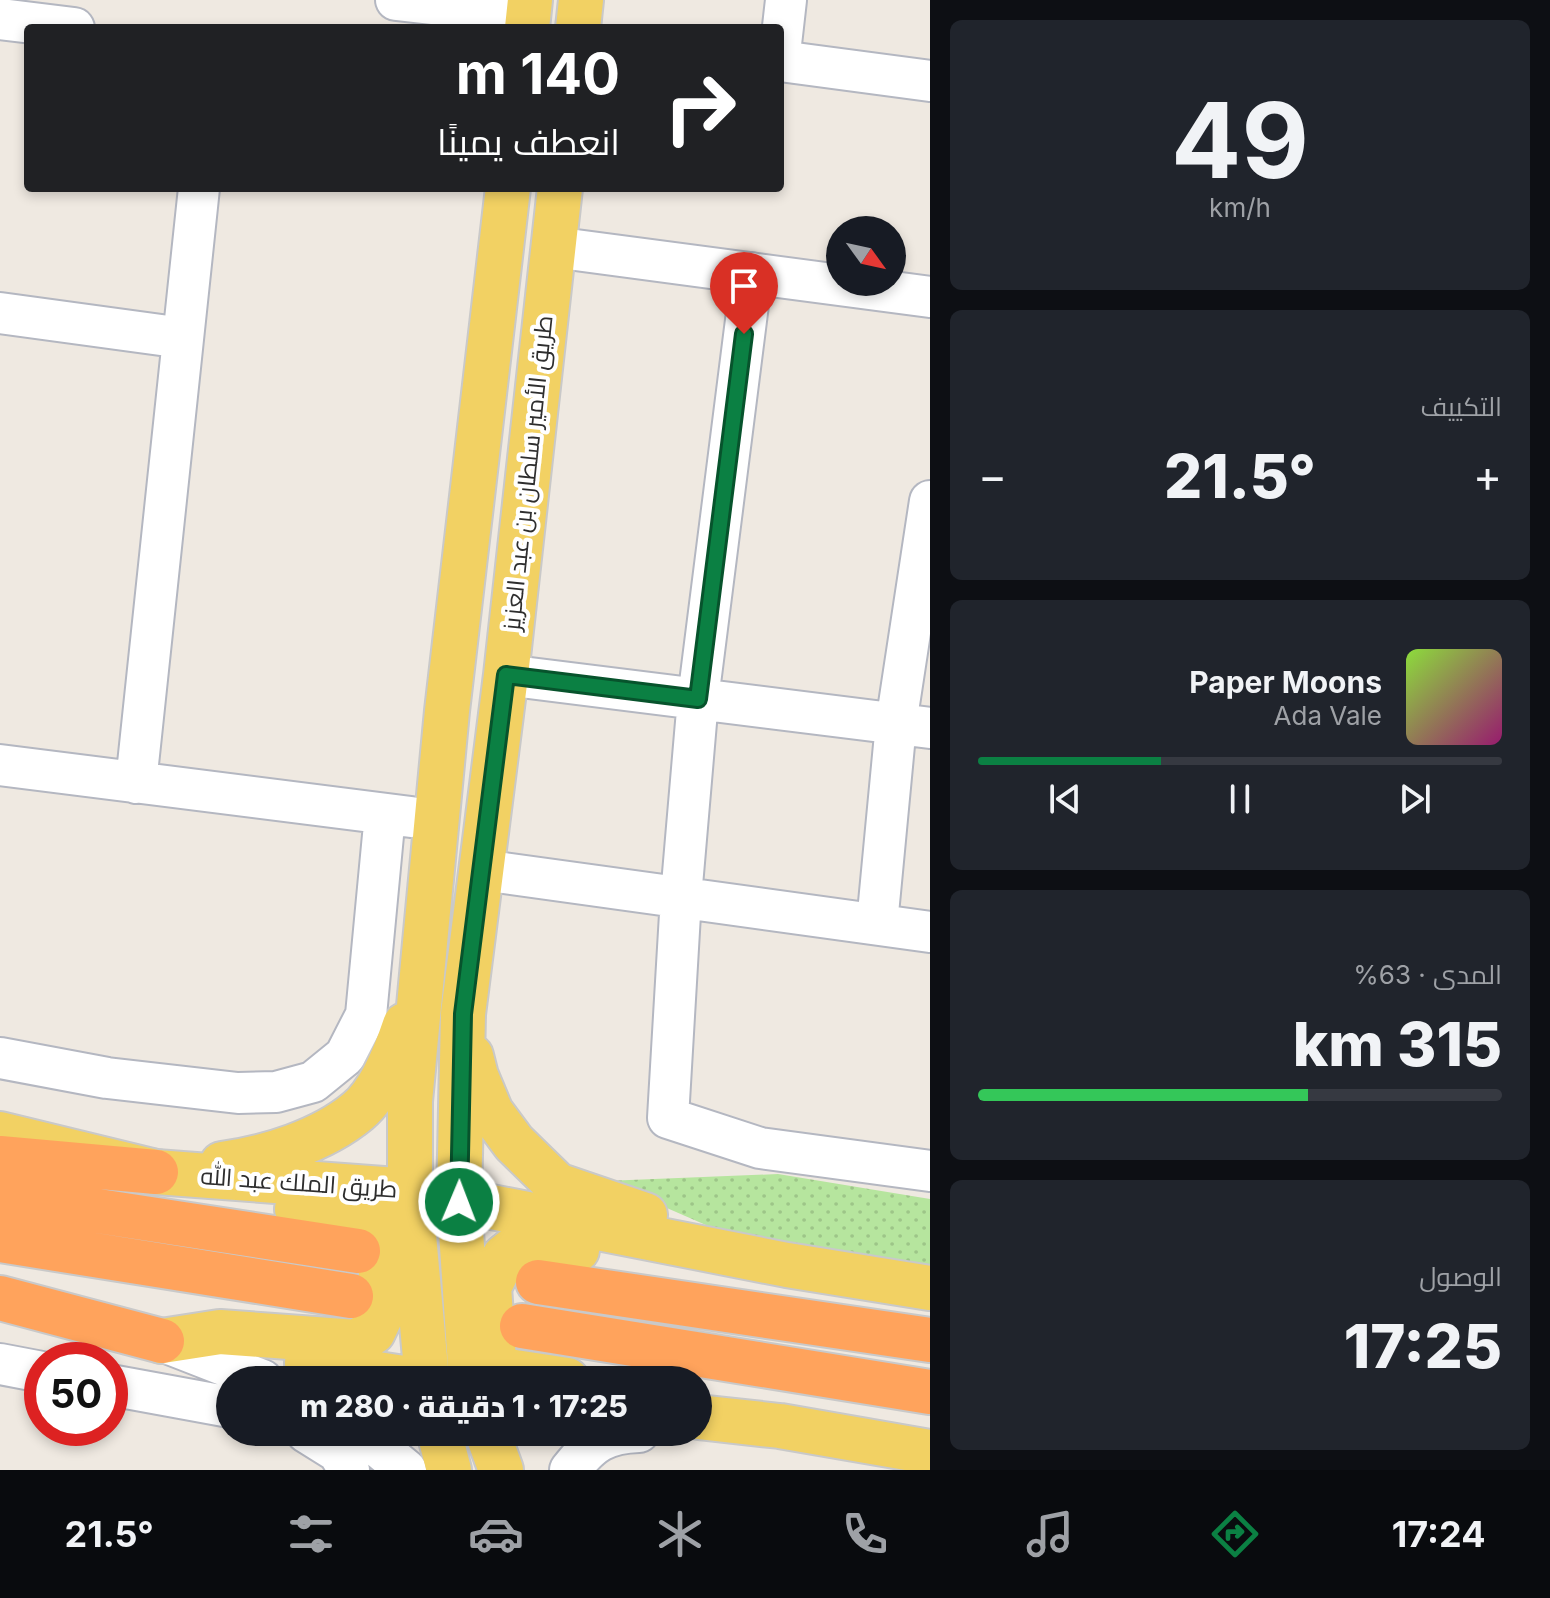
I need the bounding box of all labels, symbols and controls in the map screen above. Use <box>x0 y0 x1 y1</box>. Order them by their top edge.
text: 140 m <box>456 40 620 108</box>
icon: right <box>648 56 752 160</box>
text: 49 <box>1171 77 1309 203</box>
text: انعطف يمينًا <box>437 120 620 164</box>
text: km/h <box>1209 192 1271 223</box>
north arrow <box>826 216 906 296</box>
map controls <box>826 216 906 296</box>
pin <box>710 252 778 334</box>
icon: arrive <box>722 264 766 308</box>
street label: طريق الأمير سلطان بن عبد العزيز <box>496 314 559 634</box>
text: التكييف <box>1420 391 1502 422</box>
text: 21.5° <box>1164 440 1316 512</box>
text: − <box>978 449 1007 503</box>
text: + <box>1473 449 1502 503</box>
text: Paper Moons <box>1189 664 1382 700</box>
text: Ada Vale <box>1274 700 1382 731</box>
icon: previous <box>1043 777 1087 821</box>
icon: pause <box>1218 777 1262 821</box>
icon: next <box>1393 777 1437 821</box>
text: المدى · 63% <box>1353 959 1502 990</box>
text: 315 km <box>1293 1008 1502 1080</box>
street label: طريق الملك عبد الله <box>200 1160 398 1205</box>
position arrow <box>417 1160 501 1244</box>
text: الوصول <box>1419 1261 1502 1292</box>
text: 17:25 <box>1344 1310 1502 1382</box>
speed limit sign: 50 <box>24 1342 128 1446</box>
text: 17:25 · 1 دقيقة · 280 m <box>300 1388 628 1424</box>
icon: filters <box>283 1506 339 1562</box>
icon: car <box>468 1506 524 1562</box>
icon: climate <box>652 1506 708 1562</box>
icon: phone <box>837 1506 893 1562</box>
icon: music <box>1022 1506 1078 1562</box>
icon: directions <box>1207 1506 1263 1562</box>
text: 21.5° <box>64 1512 154 1556</box>
text: 17:24 <box>1392 1512 1486 1556</box>

